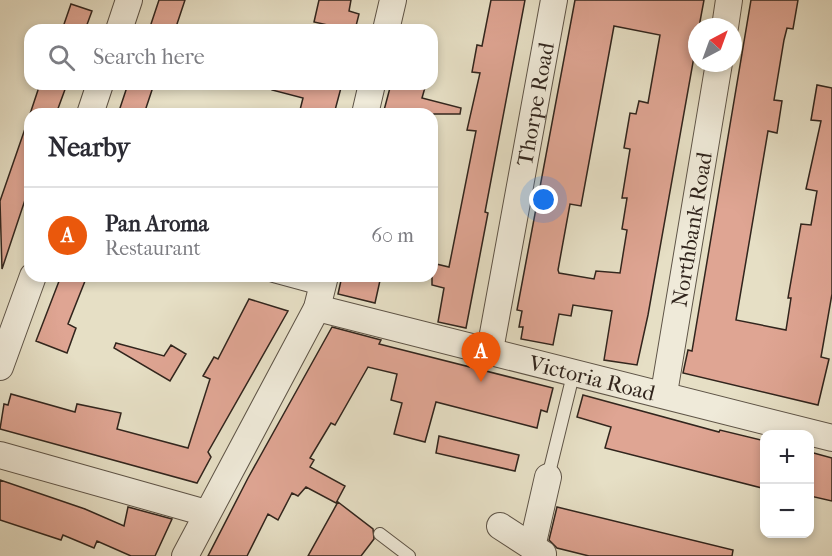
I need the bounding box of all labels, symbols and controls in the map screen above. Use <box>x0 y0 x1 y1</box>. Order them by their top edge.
north arrow <box>688 18 742 72</box>
search box <box>24 24 438 90</box>
street label: Thorpe Road <box>512 39 560 168</box>
icon: search <box>45 41 78 74</box>
text: Search here <box>93 44 205 70</box>
text: Nearby <box>48 132 130 163</box>
street label: Northbank Road <box>667 149 718 309</box>
your location <box>529 185 558 214</box>
text: Pan Aroma <box>105 211 209 237</box>
text: A <box>61 224 74 247</box>
text: 60 m <box>371 224 414 247</box>
text: Restaurant <box>105 237 201 260</box>
pin: A <box>462 332 500 382</box>
street label: Victoria Road <box>525 350 659 407</box>
map controls <box>760 430 814 538</box>
button: + <box>760 430 814 484</box>
button: − <box>760 484 814 538</box>

